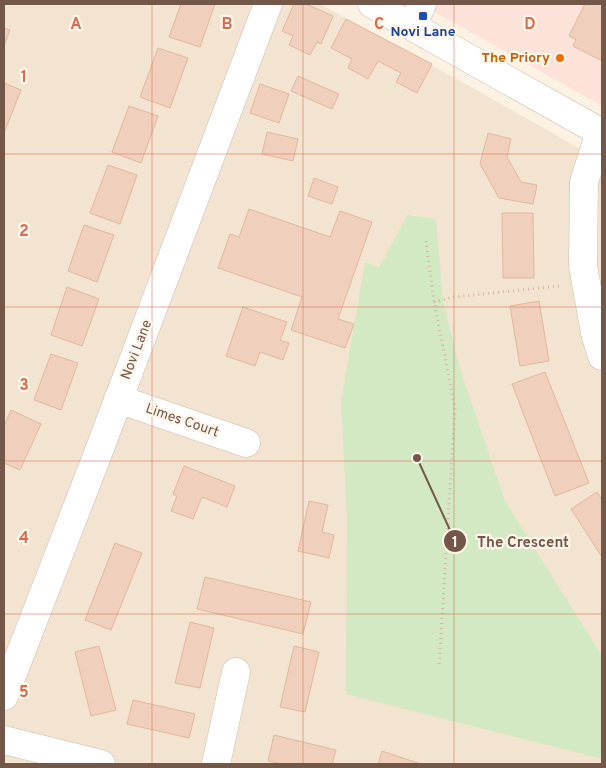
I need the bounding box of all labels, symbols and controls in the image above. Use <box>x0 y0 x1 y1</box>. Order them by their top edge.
marker: Novi Lane <box>417 10 429 22</box>
text: A <box>70 15 82 35</box>
text: B <box>221 15 233 35</box>
text: C <box>374 15 384 35</box>
text: D <box>524 15 536 35</box>
place label: Novi Lane <box>390 24 456 41</box>
place label: The Priory <box>482 50 550 67</box>
marker: The Priory <box>554 52 566 64</box>
text: 1 <box>21 68 27 88</box>
text: 2 <box>19 222 29 242</box>
street label: Novi Lane <box>118 318 156 382</box>
text: 3 <box>19 376 29 396</box>
street label: Limes Court <box>143 400 221 442</box>
callout: The Crescent <box>442 526 579 556</box>
text: 4 <box>19 529 29 549</box>
text: 1 <box>452 534 458 553</box>
text: The Crescent <box>477 534 569 553</box>
text: 5 <box>19 683 29 703</box>

